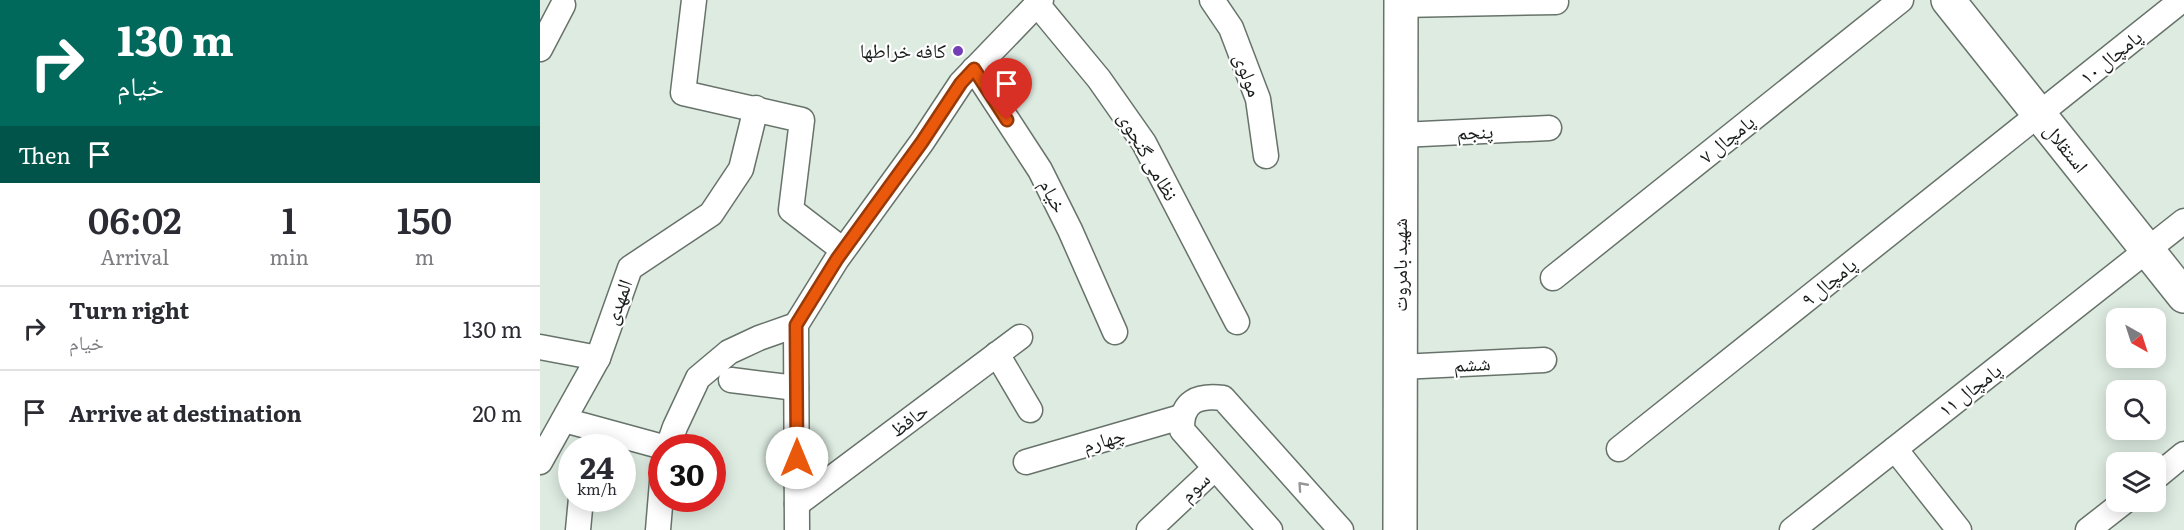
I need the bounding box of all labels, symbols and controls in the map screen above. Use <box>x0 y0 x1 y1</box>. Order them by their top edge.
text: 130 m <box>117 7 234 69</box>
street label: پامچال ۱۰ <box>2072 21 2148 90</box>
icon: right <box>18 24 96 102</box>
place label: کافه خراطها <box>860 34 946 64</box>
marker: کافه خراطها <box>951 44 965 58</box>
street label: مولوی <box>1228 48 1272 100</box>
pin <box>981 58 1032 120</box>
text: خیام <box>117 64 164 104</box>
icon: arrive <box>990 67 1023 100</box>
street label: نظامی گنجوی <box>1112 105 1188 205</box>
street label: پامچال ۷ <box>1691 105 1760 169</box>
street label: پنجم <box>1456 114 1494 147</box>
street label: استقلال <box>2038 115 2097 178</box>
text: Then <box>18 138 71 171</box>
icon: arrive <box>83 138 116 171</box>
street label: خیام <box>1033 173 1076 218</box>
text: 06:02 <box>88 192 182 245</box>
text: 1 <box>282 192 297 245</box>
text: 150 <box>397 192 452 245</box>
street label: شهید بامروت <box>1383 218 1413 312</box>
text: Arrival <box>101 241 169 271</box>
text: min <box>270 241 309 271</box>
text: m <box>415 241 434 271</box>
street label: پامچال ۹ <box>1793 248 1862 312</box>
street label: المهدی <box>594 274 638 328</box>
text: Turn right <box>69 293 189 326</box>
north arrow <box>2106 308 2166 368</box>
map controls <box>2106 308 2166 512</box>
icon: right <box>18 312 51 345</box>
text: 130 m <box>463 312 522 345</box>
text: خیام <box>69 326 104 356</box>
street label: ششم <box>1453 346 1491 379</box>
street label: پامچال ۱۱ <box>1931 354 2007 423</box>
button: search <box>2106 380 2166 440</box>
street label: حافظ <box>882 394 934 443</box>
icon: arrive <box>18 396 51 429</box>
text: Arrive at destination <box>69 396 302 429</box>
text: 20 m <box>472 396 522 429</box>
street label: چهارم <box>1079 418 1129 459</box>
position arrow <box>765 426 829 490</box>
speed limit sign: 30 <box>648 434 726 512</box>
text: 24 <box>580 444 614 488</box>
button: layers <box>2106 452 2166 512</box>
street label: سوم <box>1172 464 1216 508</box>
text: km/h <box>577 477 617 500</box>
one-way arrow <box>1298 483 1309 493</box>

